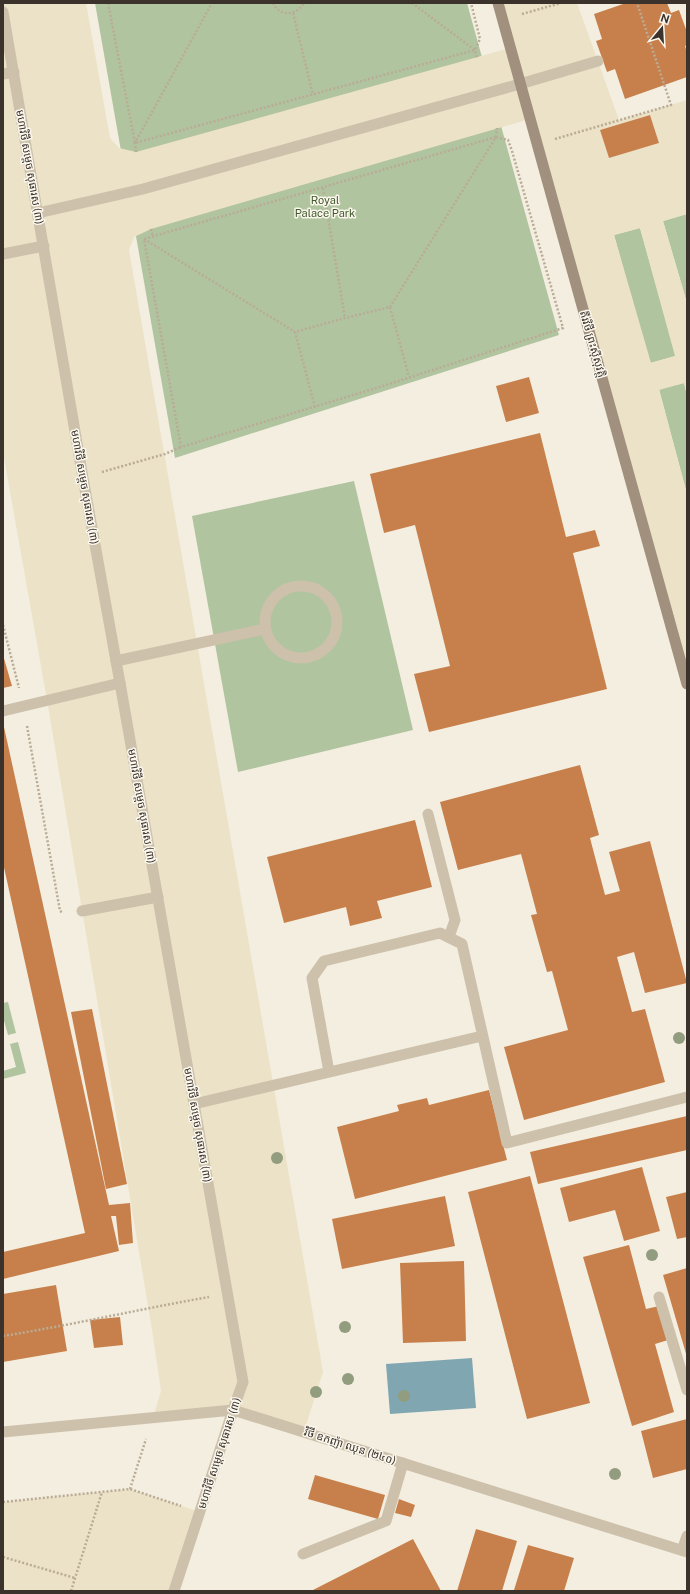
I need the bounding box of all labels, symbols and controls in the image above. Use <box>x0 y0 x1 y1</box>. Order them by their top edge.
north arrow <box>642 8 682 48</box>
text: N <box>659 11 671 26</box>
street label: មហាវិថី សម្តេច សុធារស (៣) <box>13 109 47 225</box>
park label: Royal Palace Park <box>295 194 355 219</box>
street label: តីរវិថី ព្រះស៊ីសុវត្តិ <box>577 309 610 379</box>
street label: មហាវិថី សម្តេច សុធារស (៣) <box>68 429 102 545</box>
street label: មហាវិថី សម្តេច សុធារស (៣) <box>125 748 159 864</box>
street label: មហាវិថី សម្តេច សុធារស (៣) <box>181 1067 215 1183</box>
street label: មហាវិថី សម្តេច សុធារស (៣) <box>194 1396 244 1510</box>
street label: វិថី ឧកញ៉ា ឈុន (២៤០) <box>301 1424 398 1468</box>

